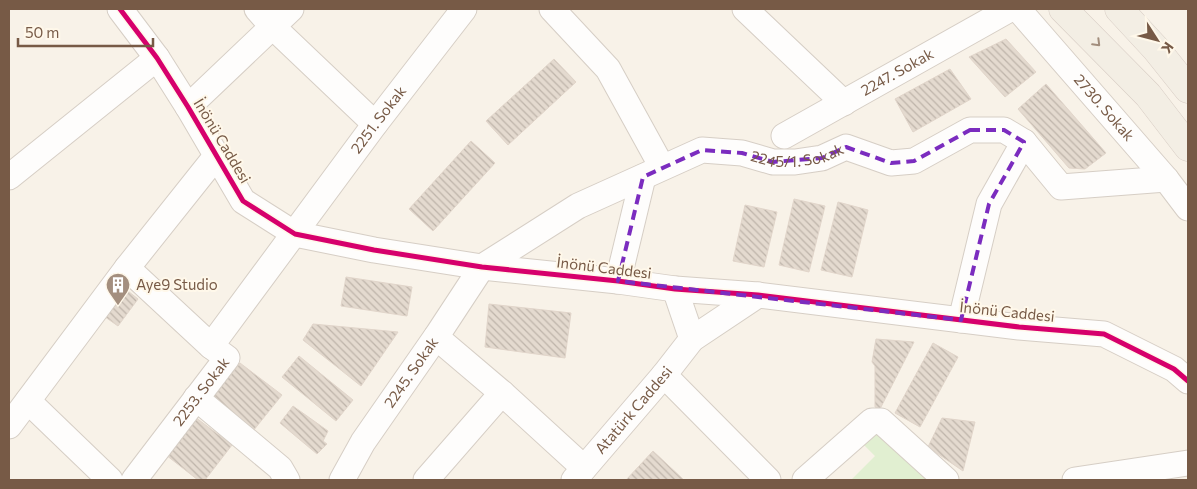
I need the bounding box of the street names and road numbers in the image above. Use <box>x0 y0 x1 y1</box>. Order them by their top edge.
street label: 2247. Sokak <box>857 44 936 99</box>
street label: 2730. Sokak <box>1071 70 1139 144</box>
street label: 2251. Sokak <box>346 82 409 156</box>
street label: İnönü Caddesi <box>191 95 255 186</box>
street label: 2245/1. Sokak <box>749 139 846 170</box>
street label: İnönü Caddesi <box>556 252 653 282</box>
street label: İnönü Caddesi <box>959 297 1056 325</box>
street label: 2245. Sokak <box>380 333 441 411</box>
street label: 2253. Sokak <box>169 353 232 429</box>
street label: Atatürk Caddesi <box>591 362 675 457</box>

